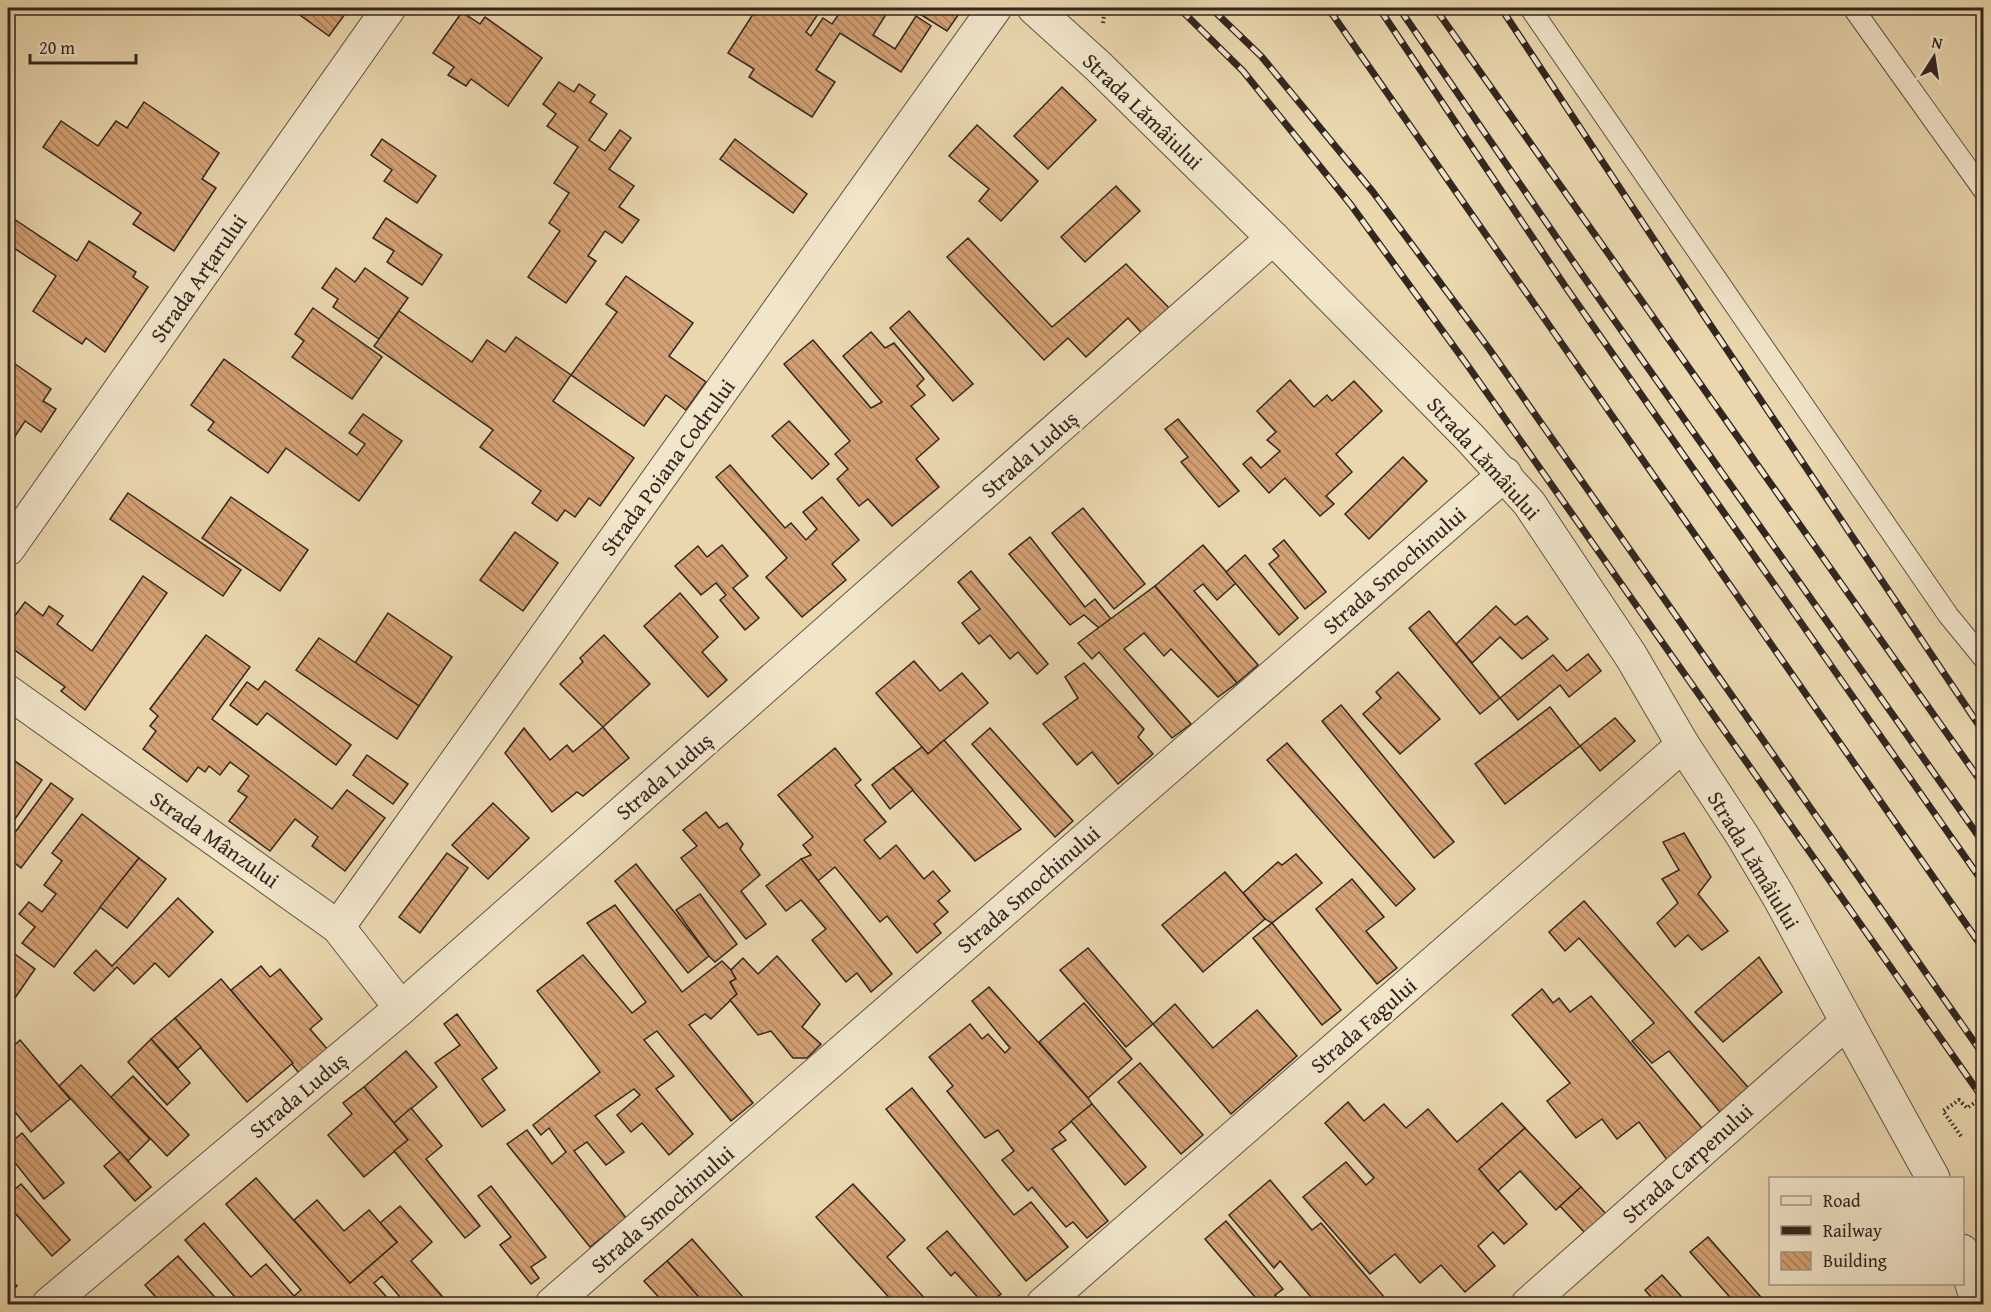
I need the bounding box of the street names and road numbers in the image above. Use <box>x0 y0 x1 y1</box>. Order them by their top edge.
street label: Strada Lămâiului <box>1076 45 1210 177</box>
street label: Strada Arțarului <box>142 207 254 349</box>
street label: Strada Poiana Codrului <box>592 372 742 562</box>
street label: Strada Lămâiului <box>1420 389 1548 527</box>
street label: Strada Luduș <box>973 403 1085 505</box>
street label: Strada Smochinului <box>1315 499 1473 641</box>
street label: Strada Luduș <box>608 725 720 827</box>
street label: Strada Mânzului <box>144 782 286 896</box>
street label: Strada Lămâiului <box>1700 785 1808 935</box>
street label: Strada Smochinului <box>949 818 1107 960</box>
street label: Strada Fagului <box>1303 970 1423 1080</box>
street label: Strada Luduș <box>242 1044 354 1146</box>
street label: Strada Carpenului <box>1614 1095 1760 1231</box>
street label: Strada Smochinului <box>583 1138 741 1280</box>

